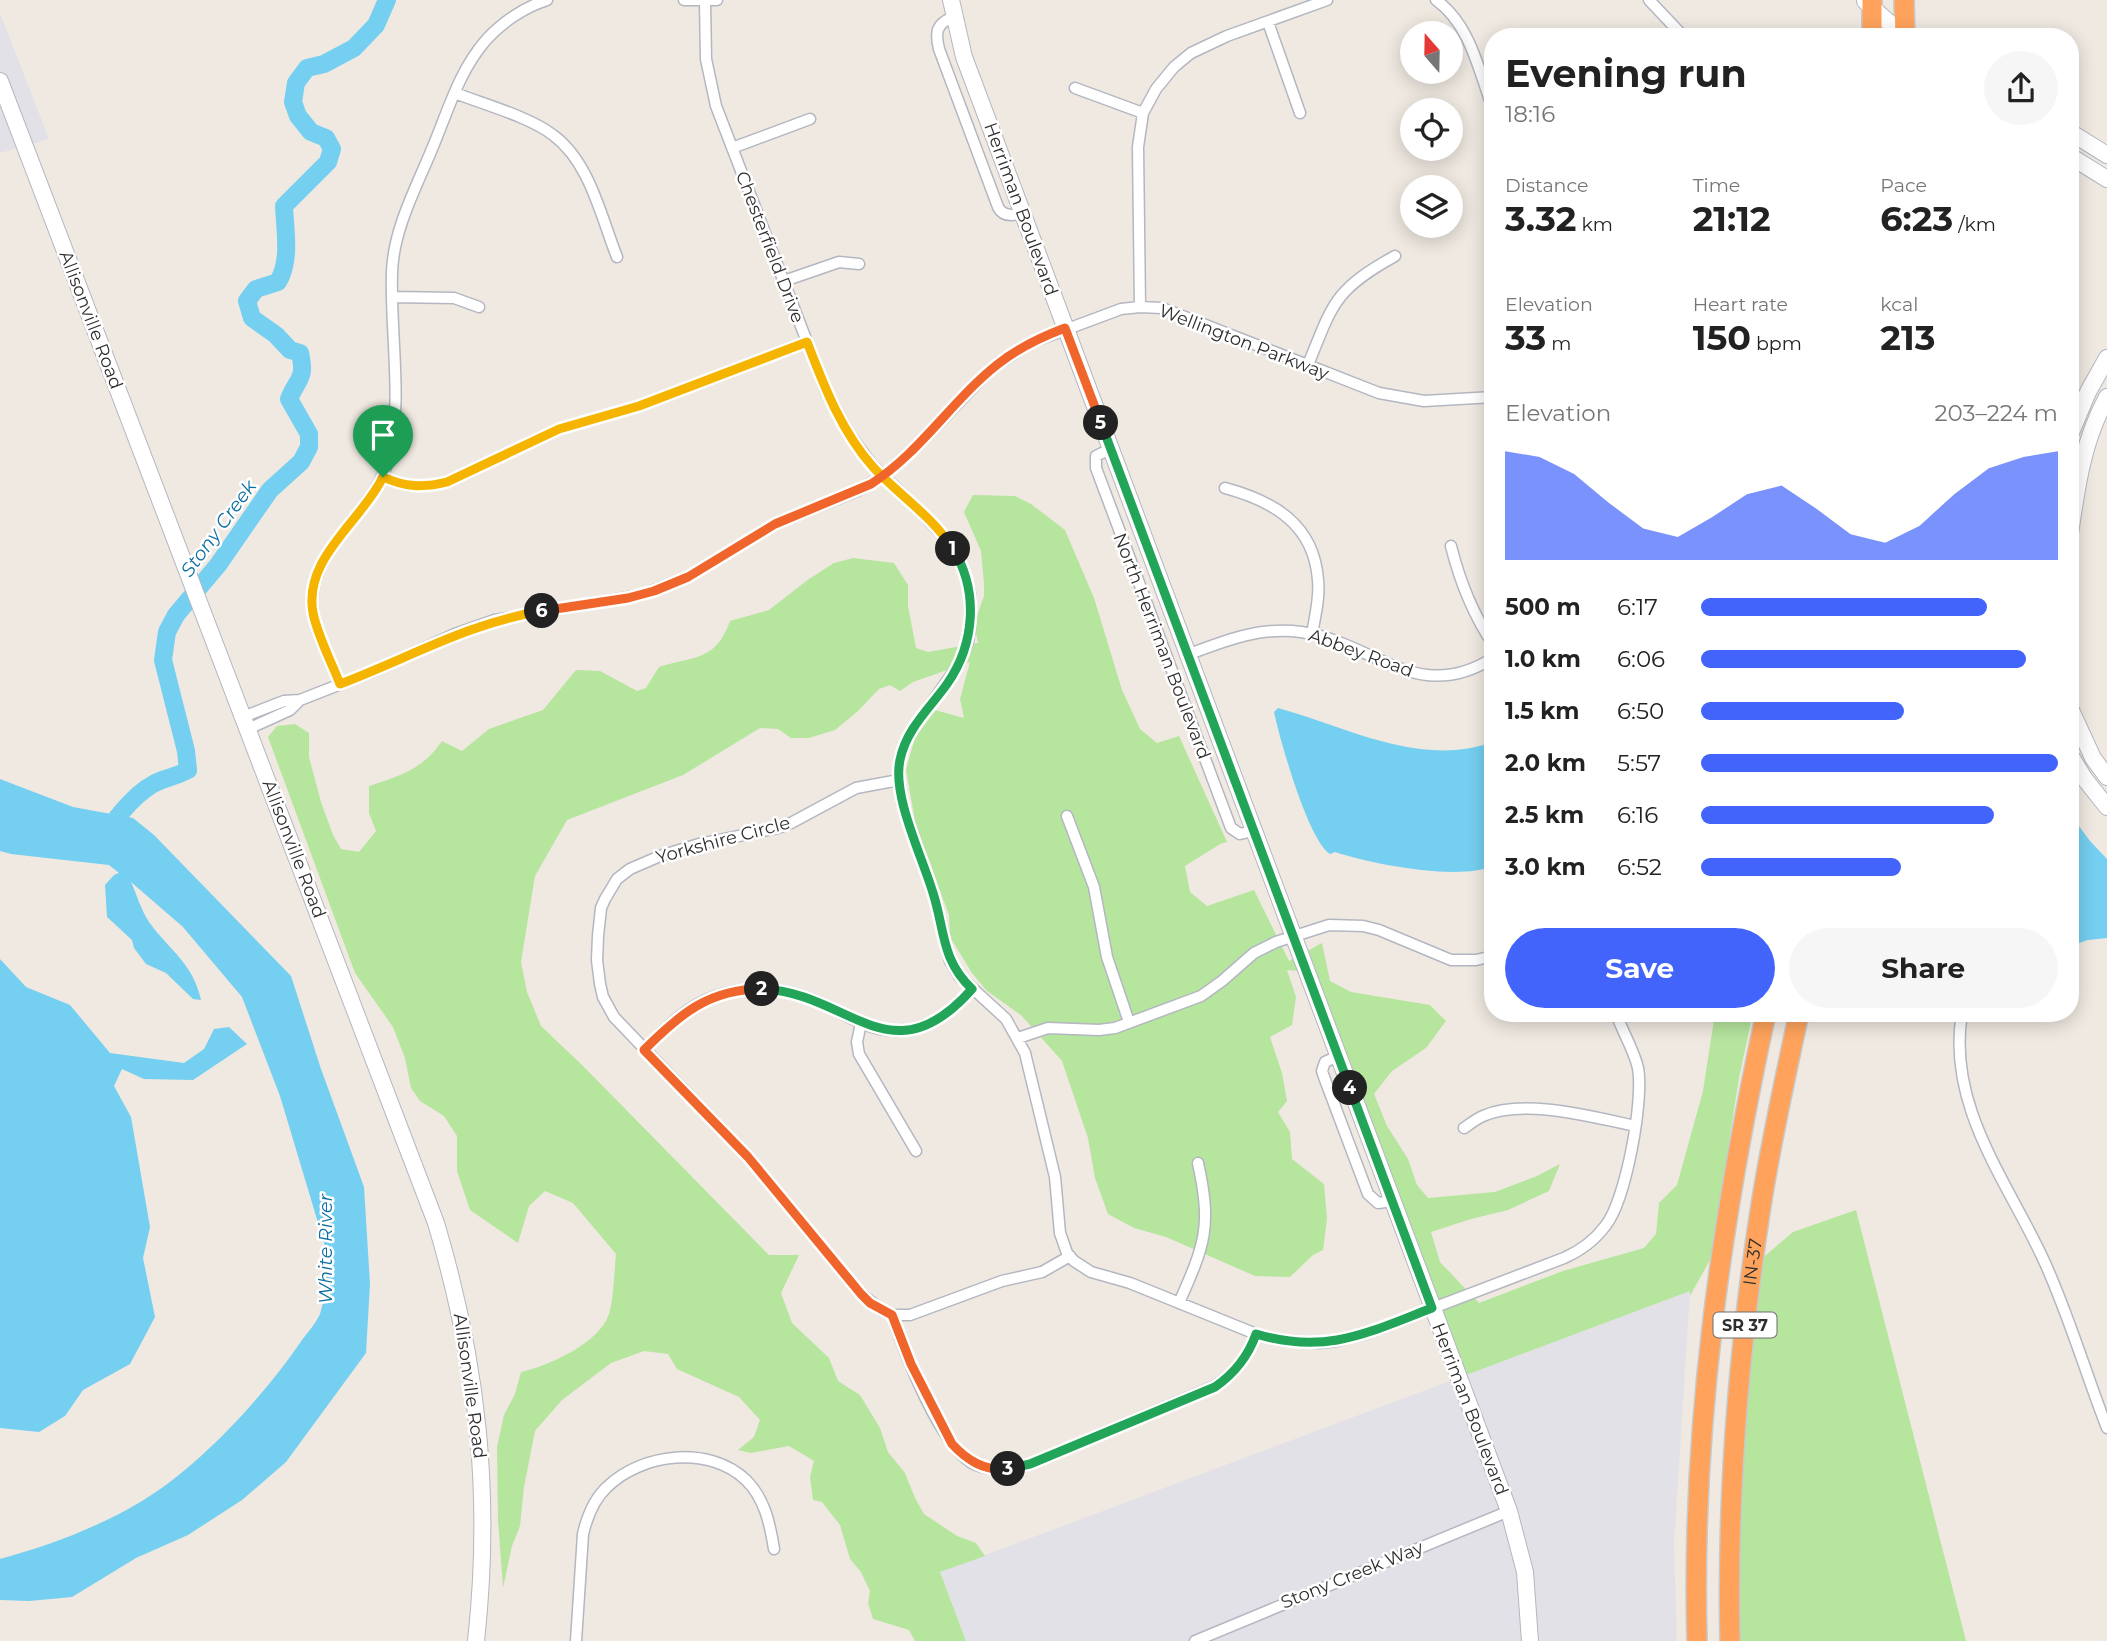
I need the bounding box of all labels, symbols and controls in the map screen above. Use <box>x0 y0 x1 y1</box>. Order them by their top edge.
north arrow <box>1400 21 1463 84</box>
map controls <box>1400 21 1463 238</box>
text: Evening run <box>1505 50 1747 97</box>
button: share <box>1984 51 2058 125</box>
button: locate <box>1400 98 1463 161</box>
text: 18:16 <box>1505 100 1555 128</box>
street label: Herriman Boulevard <box>979 119 1063 299</box>
street label: Chesterfield Drive <box>731 168 809 326</box>
text: Distance <box>1505 174 1588 197</box>
text: Time <box>1693 174 1740 197</box>
text: Pace <box>1880 174 1927 197</box>
button: layers <box>1400 175 1463 238</box>
text: 3.32 <box>1505 197 1576 240</box>
text: 21:12 <box>1693 197 1771 240</box>
text: 6:23 <box>1880 197 1953 240</box>
text: km <box>1576 213 1613 236</box>
text: /km <box>1953 213 1996 236</box>
street label: Allisonville Road <box>54 248 128 392</box>
text: Elevation <box>1505 293 1593 316</box>
text: Heart rate <box>1693 293 1788 316</box>
text: kcal <box>1880 293 1918 316</box>
street label: Wellington Parkway <box>1156 299 1332 385</box>
text: 33 <box>1505 316 1546 359</box>
text: 150 <box>1693 316 1751 359</box>
text: 213 <box>1880 316 1935 359</box>
text: m <box>1546 332 1571 355</box>
text: bpm <box>1751 332 1802 355</box>
text: Elevation <box>1505 399 1611 427</box>
text: 203–224 m <box>1935 399 2058 427</box>
pin <box>353 405 413 477</box>
pin: 5 <box>1084 406 1118 440</box>
text: 5 <box>1095 411 1106 434</box>
icon: arrive <box>364 416 402 454</box>
water label: Stony Creek <box>176 475 262 581</box>
street label: North Herriman Boulevard <box>1109 530 1215 762</box>
pin: 1 <box>936 532 970 566</box>
text: 1 <box>949 537 956 560</box>
text: 500 m <box>1505 593 1581 621</box>
text: 6:17 <box>1617 593 1658 621</box>
pin: 6 <box>524 594 560 628</box>
text: 6 <box>535 599 548 622</box>
street label: Abbey Road <box>1306 624 1416 682</box>
text: 1.0 km <box>1505 645 1581 673</box>
text: 6:06 <box>1617 645 1665 673</box>
text: 1.5 km <box>1505 697 1579 725</box>
text: 6:50 <box>1617 697 1664 725</box>
text: 2.0 km <box>1505 749 1586 777</box>
text: 5:57 <box>1617 749 1661 777</box>
street label: Allisonville Road <box>257 777 331 921</box>
text: 2.5 km <box>1505 801 1584 829</box>
text: 6:16 <box>1617 801 1658 829</box>
street label: Yorkshire Circle <box>654 812 793 868</box>
text: 3.0 km <box>1505 853 1586 881</box>
text: 6:52 <box>1617 853 1662 881</box>
button: Save <box>1505 928 1775 1008</box>
button: Share <box>1789 928 2058 1008</box>
pin: 2 <box>744 972 780 1006</box>
text: 2 <box>756 977 767 1000</box>
pin: 4 <box>1332 1070 1368 1106</box>
text: 4 <box>1343 1076 1356 1099</box>
water label: White River <box>314 1194 337 1304</box>
street label: IN-37 <box>1739 1237 1767 1287</box>
street label: Allisonville Road <box>449 1312 491 1460</box>
road number: SR 37 <box>1714 1312 1776 1338</box>
street label: Herriman Boulevard <box>1427 1320 1513 1498</box>
pin: 3 <box>990 1452 1026 1486</box>
text: 3 <box>1002 1457 1013 1480</box>
street label: Stony Creek Way <box>1278 1536 1427 1614</box>

